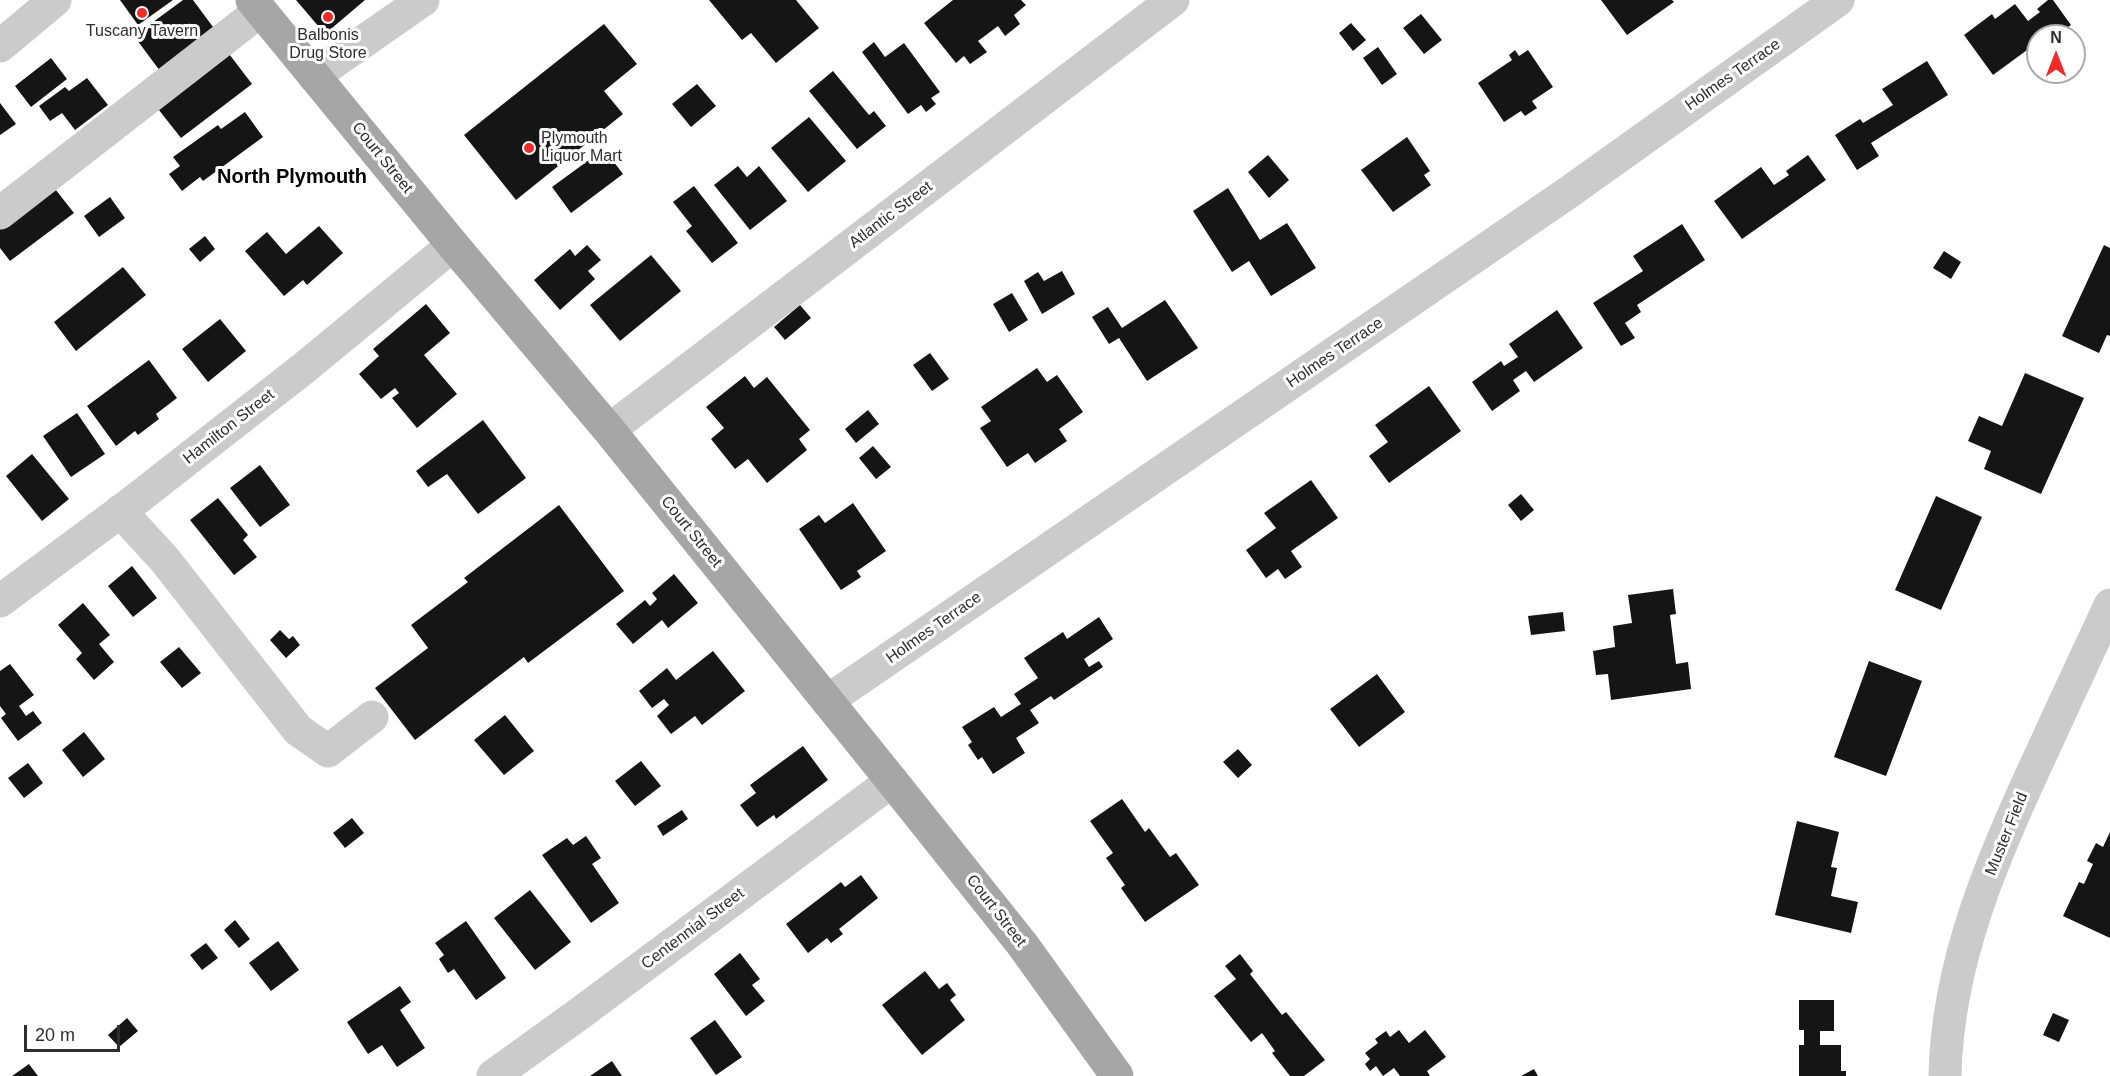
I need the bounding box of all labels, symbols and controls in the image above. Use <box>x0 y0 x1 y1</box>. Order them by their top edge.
marker: Tuscany Tavern <box>135 6 149 20</box>
marker: Balbonis Drug Store <box>321 10 335 24</box>
place label: Tuscany Tavern <box>86 22 198 42</box>
north arrow <box>2026 24 2086 84</box>
place label: Balbonis Drug Store <box>289 26 367 64</box>
text: N <box>2050 29 2062 46</box>
street label: Holmes Terrace <box>1682 35 1784 115</box>
street label: Court Street <box>347 118 417 198</box>
place label: Plymouth Liquor Mart <box>541 129 622 167</box>
marker: Plymouth Liquor Mart <box>522 141 536 155</box>
district label: North Plymouth <box>217 165 367 189</box>
street label: Atlantic Street <box>845 177 937 253</box>
street label: Holmes Terrace <box>1283 314 1387 392</box>
street label: Hamilton Street <box>180 385 278 469</box>
street label: Court Street <box>656 492 726 572</box>
street label: Holmes Terrace <box>883 588 985 668</box>
street label: Muster Field <box>1982 790 2032 878</box>
street label: Court Street <box>962 871 1030 951</box>
street label: Centennial Street <box>638 884 748 974</box>
scale bar <box>27 1013 123 1051</box>
text: 20 m <box>35 1025 75 1045</box>

